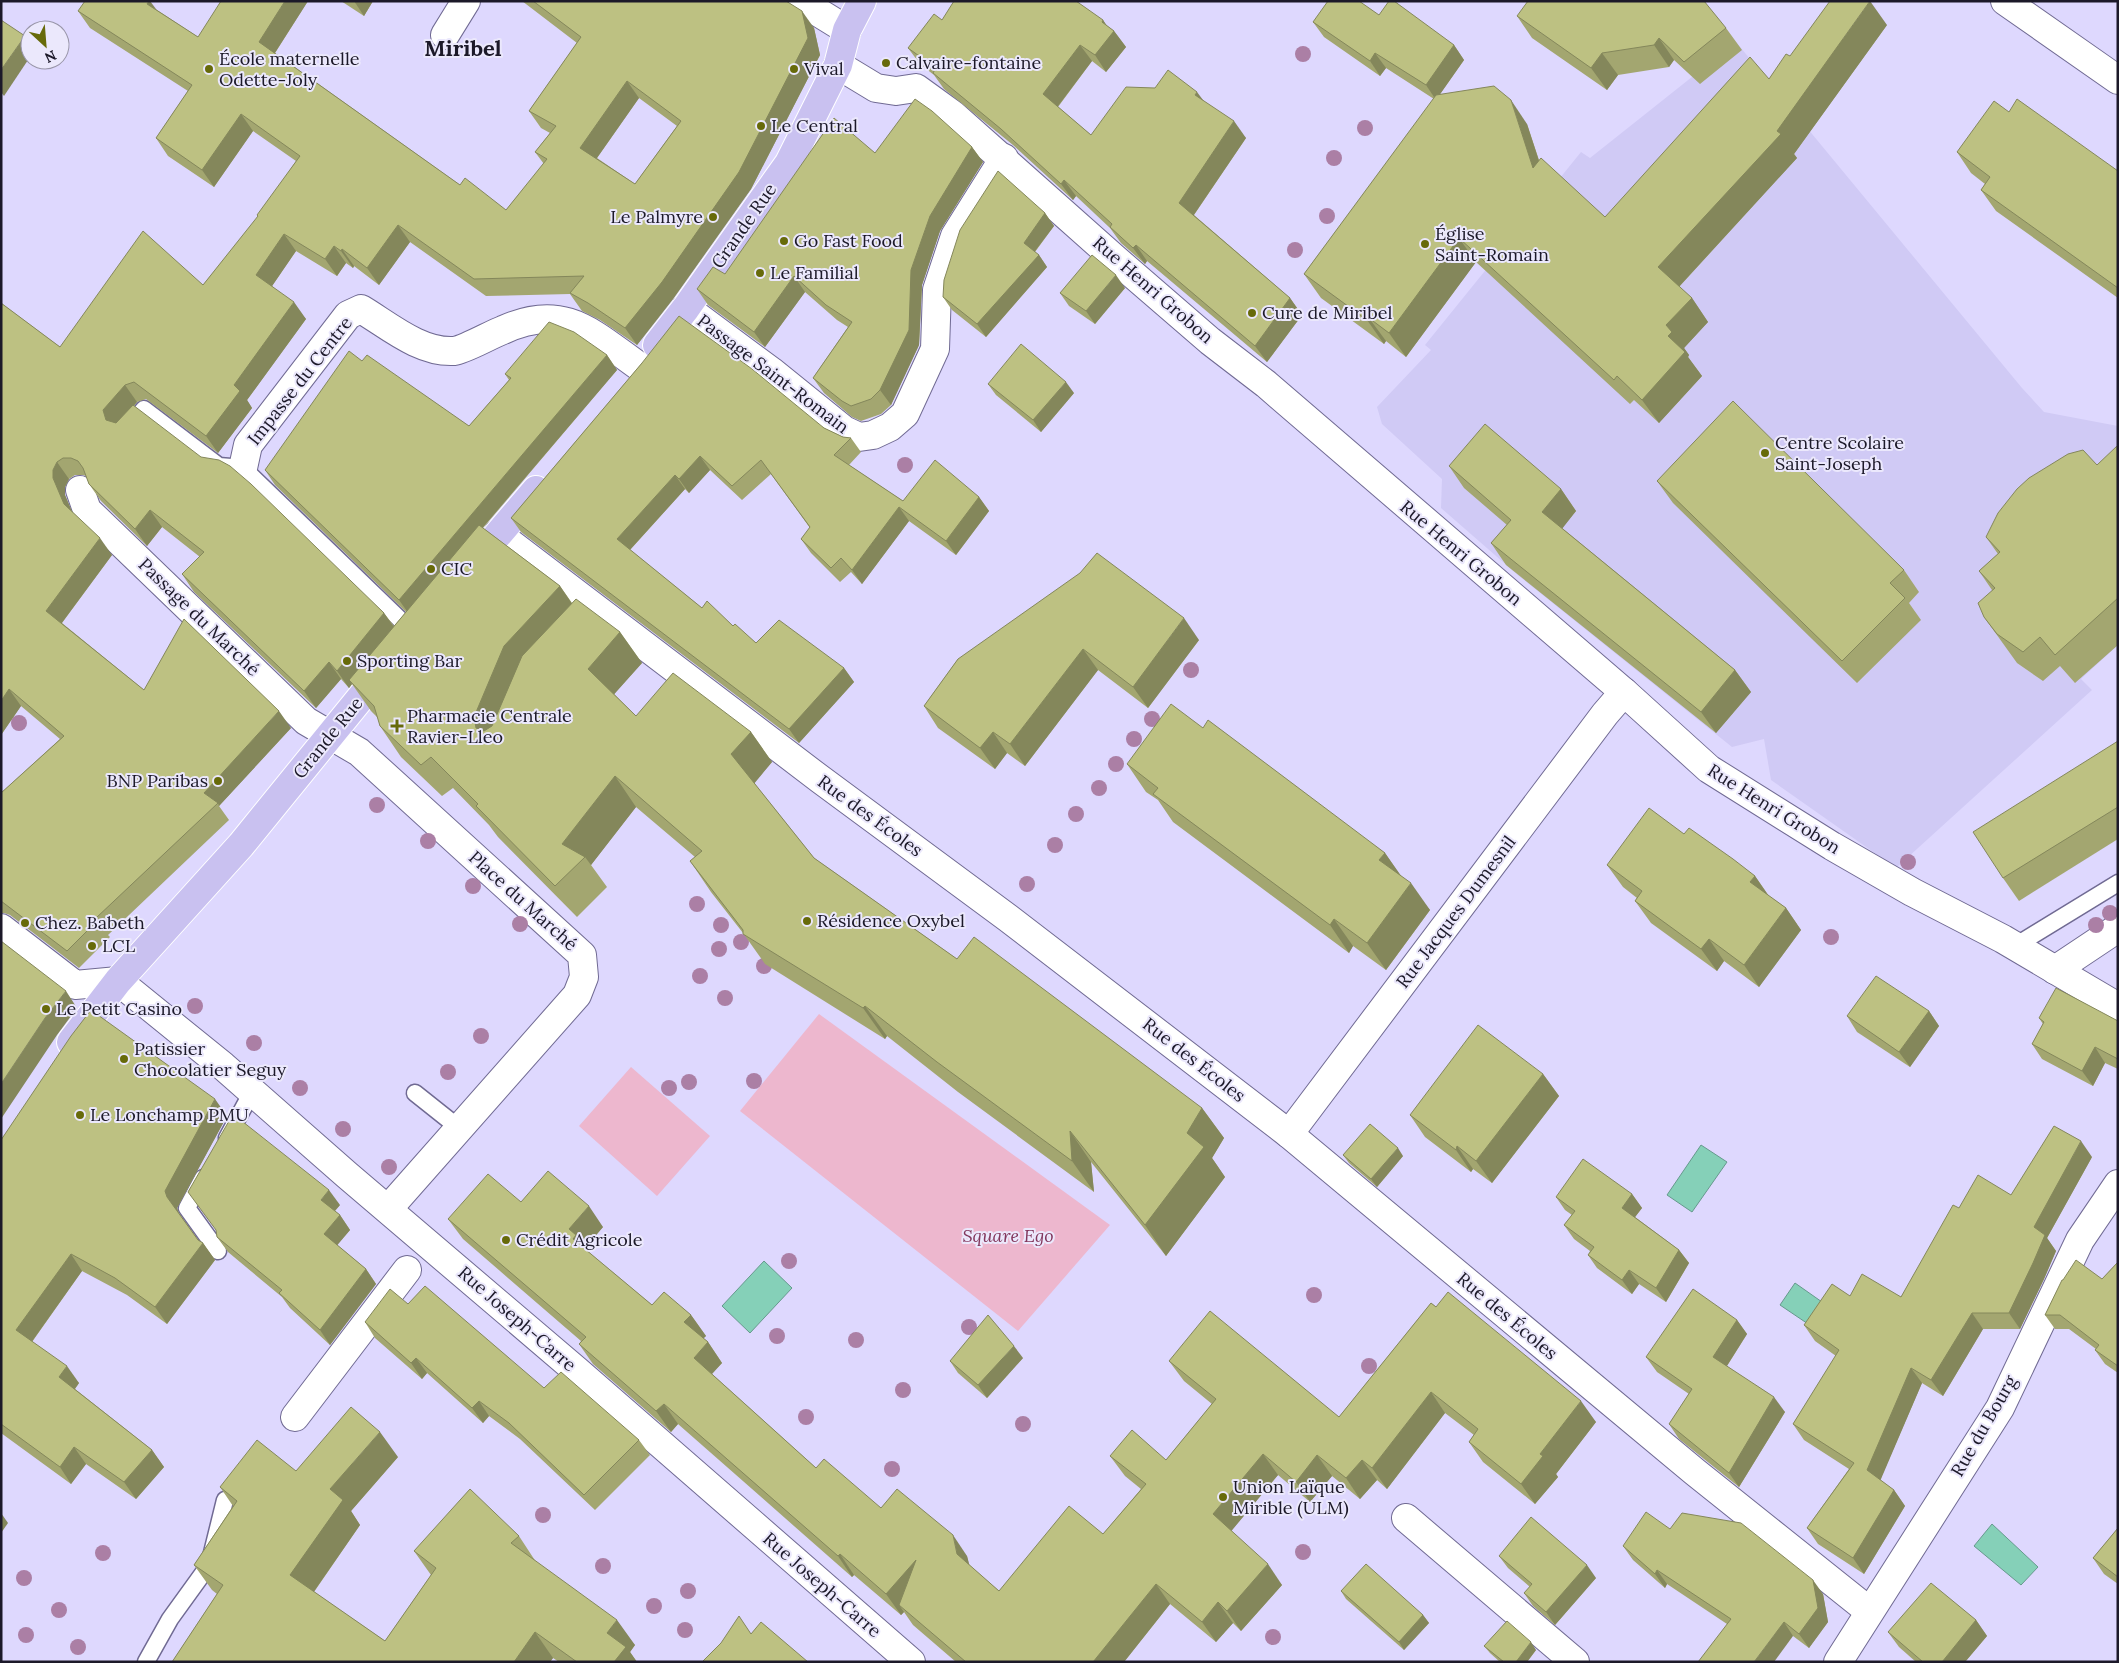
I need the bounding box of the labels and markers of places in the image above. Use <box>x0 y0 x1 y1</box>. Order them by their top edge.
place label: École maternelle Odette-Joly <box>219 47 360 91</box>
place label: Calvaire-fontaine <box>896 51 1042 74</box>
place label: Vival <box>803 57 844 80</box>
marker: Calvaire-fontaine <box>880 57 892 69</box>
marker: École maternelle Odette-Joly <box>203 63 215 75</box>
marker: Vival <box>788 63 800 75</box>
place label: Le Central <box>771 114 858 137</box>
marker: Le Central <box>755 120 767 132</box>
place label: Le Palmyre <box>610 205 703 228</box>
marker: Le Palmyre <box>707 211 719 223</box>
place label: Église Saint-Romain <box>1435 222 1549 266</box>
place label: Go Fast Food <box>794 229 903 252</box>
marker: Go Fast Food <box>778 235 790 247</box>
marker: Église Saint-Romain <box>1419 238 1431 250</box>
place label: Le Familial <box>770 261 859 284</box>
marker: Le Familial <box>754 267 766 279</box>
place label: Cure de Miribel <box>1262 301 1392 324</box>
marker: Cure de Miribel <box>1246 307 1258 319</box>
place label: Centre Scolaire Saint-Joseph <box>1775 431 1904 475</box>
marker: Centre Scolaire Saint-Joseph <box>1759 447 1771 459</box>
place label: CIC <box>441 557 472 580</box>
marker: CIC <box>425 563 437 575</box>
place label: Sporting Bar <box>357 649 462 672</box>
marker: Sporting Bar <box>341 655 353 667</box>
place label: Pharmacie Centrale Ravier-Lleo <box>407 704 572 748</box>
marker: Pharmacie Centrale Ravier-Lleo <box>391 720 403 732</box>
place label: BNP Paribas <box>107 769 208 792</box>
marker: BNP Paribas <box>212 775 224 787</box>
place label: Résidence Oxybel <box>817 909 965 932</box>
place label: Chez. Babeth <box>35 911 145 934</box>
marker: Résidence Oxybel <box>801 915 813 927</box>
marker: Chez. Babeth <box>19 917 31 929</box>
place label: LCL <box>102 934 136 957</box>
marker: LCL <box>86 940 98 952</box>
place label: Le Petit Casino <box>56 997 182 1020</box>
marker: Le Petit Casino <box>40 1003 52 1015</box>
place label: Patissier Chocolatier Seguy <box>134 1037 287 1081</box>
marker: Patissier Chocolatier Seguy <box>118 1053 130 1065</box>
place label: Le Lonchamp PMU <box>90 1103 249 1126</box>
marker: Le Lonchamp PMU <box>74 1109 86 1121</box>
place label: Crédit Agricole <box>516 1228 643 1251</box>
marker: Crédit Agricole <box>500 1234 512 1246</box>
place label: Union Laïque Mirible (ULM) <box>1233 1475 1349 1519</box>
marker: Union Laïque Mirible (ULM) <box>1217 1491 1229 1503</box>

